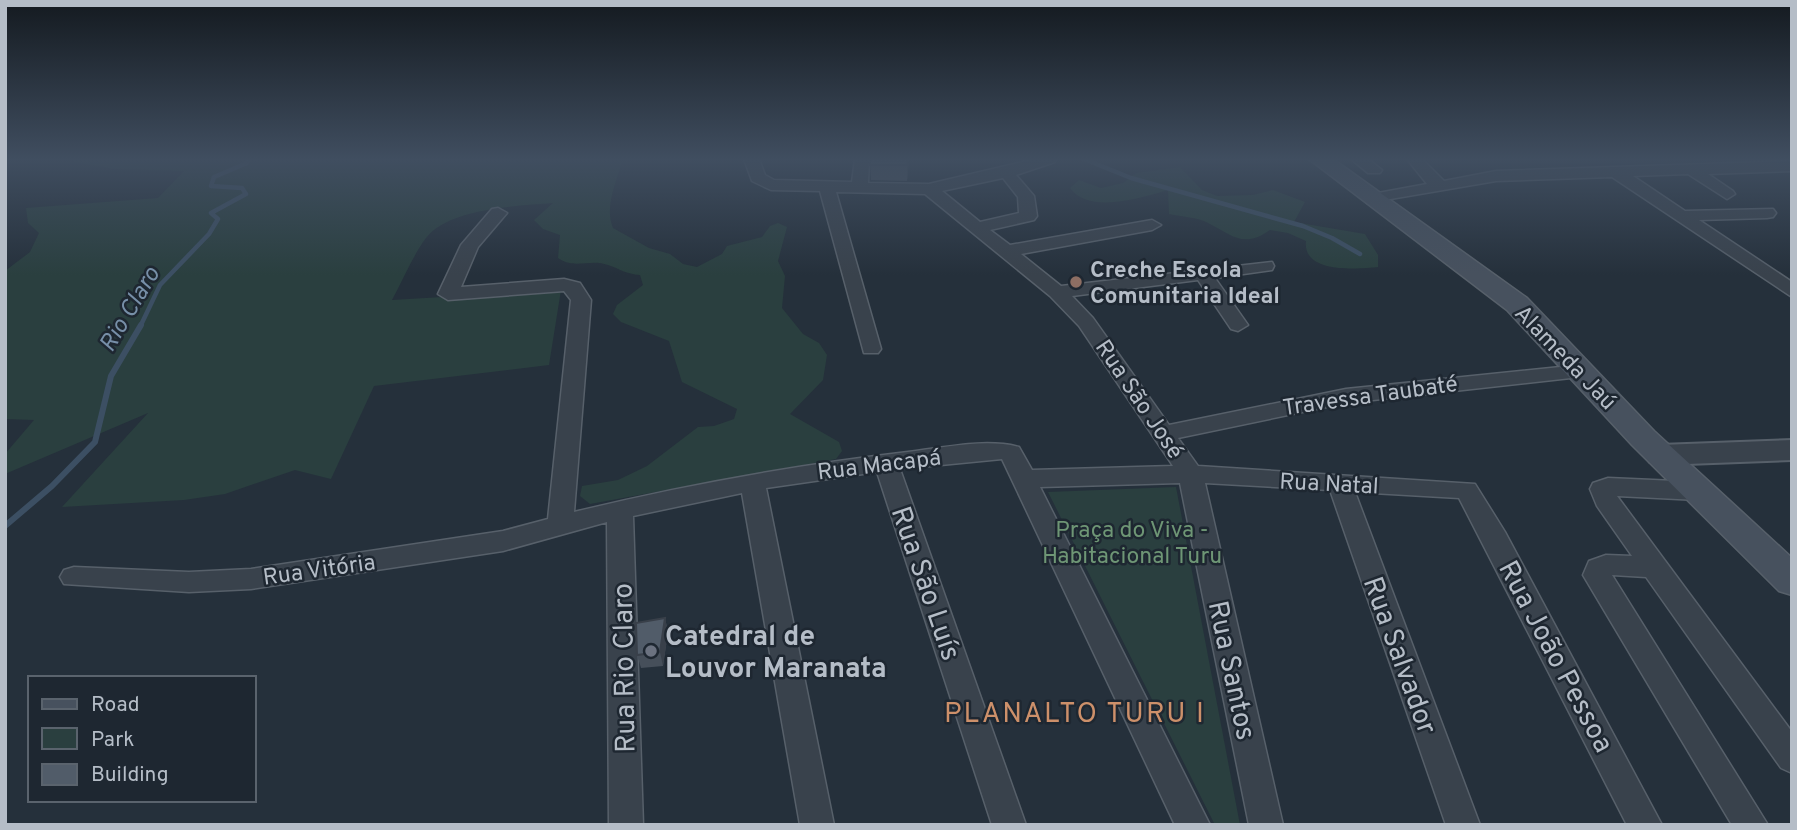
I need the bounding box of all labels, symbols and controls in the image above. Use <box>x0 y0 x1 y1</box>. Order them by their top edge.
place label: Creche Escola Comunitaria Ideal <box>1090 257 1280 312</box>
water label: Rio Claro <box>94 262 168 358</box>
marker: Creche Escola Comunitaria Ideal <box>1068 274 1084 290</box>
street label: Alameda Jaú <box>1507 300 1621 417</box>
street label: Rua São José <box>1087 335 1188 466</box>
street label: Travessa Taubaté <box>1281 371 1460 424</box>
street label: Rua Macapá <box>816 444 943 488</box>
street label: Rua Natal <box>1278 468 1379 503</box>
street label: Rua São Luís <box>881 502 967 666</box>
park label: Praça do Viva - Habitacional Turu <box>1042 517 1222 572</box>
street label: Rua Vitória <box>261 549 378 594</box>
street label: Rua João Pessoa <box>1489 555 1620 760</box>
street label: Rua Salvador <box>1353 572 1443 740</box>
street label: Rua Rio Claro <box>607 583 645 753</box>
street label: Rua Santos <box>1198 598 1262 744</box>
place label: Catedral de Louvor Maranata <box>665 620 887 688</box>
marker: Catedral de Louvor Maranata <box>643 643 659 659</box>
legend <box>28 676 256 802</box>
text: Road <box>91 692 140 719</box>
district label: PLANALTO TURU I <box>944 697 1206 733</box>
text: Park <box>91 727 134 754</box>
text: Building <box>91 762 169 789</box>

